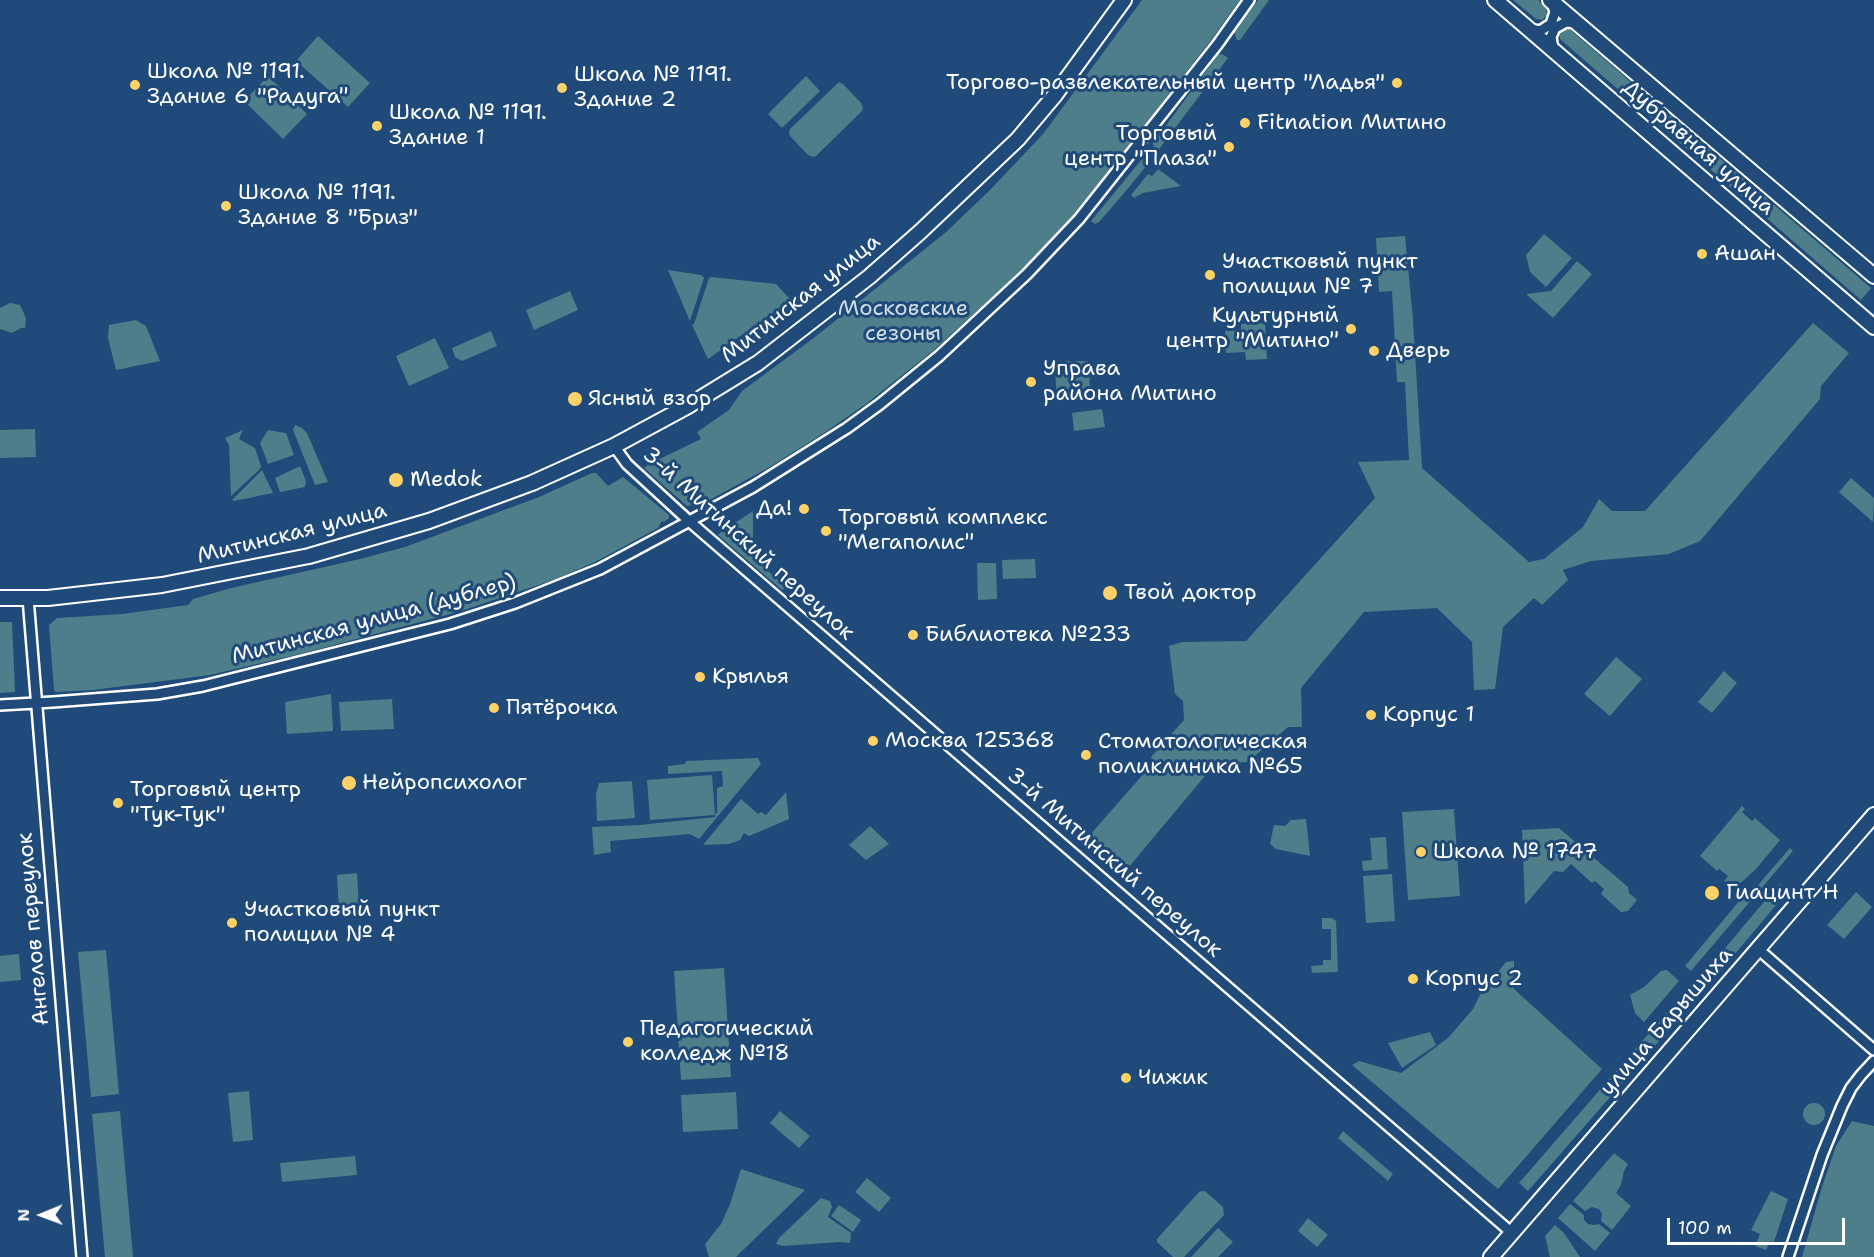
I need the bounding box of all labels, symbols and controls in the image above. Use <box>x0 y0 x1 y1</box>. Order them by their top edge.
place label: Школа № 1191. Здание 6 "Радуга" <box>147 59 348 110</box>
place label: Школа № 1191. Здание 2 <box>574 62 732 113</box>
place label: Торгово-развлекательный центр "Ладья" <box>946 70 1385 96</box>
street label: Дубравная улица <box>1616 75 1780 221</box>
marker: Торгово-развлекательный центр "Ладья" <box>1390 76 1404 90</box>
marker: Школа № 1191. Здание 6 "Радуга" <box>128 78 142 92</box>
marker: Школа № 1191. Здание 2 <box>555 81 569 95</box>
place label: Школа № 1191. Здание 1 <box>389 100 547 152</box>
place label: Fitnation Митино <box>1257 110 1447 136</box>
marker: Fitnation Митино <box>1238 116 1252 130</box>
marker: Школа № 1191. Здание 1 <box>370 119 384 133</box>
place label: Торговый центр "Плаза" <box>1064 121 1217 172</box>
marker: Торговый центр "Плаза" <box>1222 140 1236 154</box>
place label: Школа № 1191. Здание 8 "Бриз" <box>238 180 418 231</box>
marker: Школа № 1191. Здание 8 "Бриз" <box>219 199 233 213</box>
street label: Митинская улица <box>716 229 886 369</box>
place label: Ашан <box>1714 241 1776 267</box>
marker: Ашан <box>1695 247 1709 261</box>
place label: Участковый пункт полиции № 7 <box>1222 249 1418 300</box>
marker: Участковый пункт полиции № 7 <box>1203 268 1217 282</box>
park label: Московские сезоны <box>838 296 968 348</box>
place label: Культурный центр "Митино" <box>1166 303 1339 354</box>
marker: Культурный центр "Митино" <box>1344 322 1358 336</box>
place label: Дверь <box>1386 338 1450 364</box>
marker: Дверь <box>1367 344 1381 358</box>
place label: Управа района Митино <box>1043 356 1217 408</box>
marker: Управа района Митино <box>1024 375 1038 389</box>
place label: Ясный взор <box>588 386 711 412</box>
marker: Ясный взор <box>566 390 584 408</box>
street label: 3-й Митинский переулок <box>637 442 859 646</box>
place label: Medok <box>410 467 483 493</box>
marker: Medok <box>387 471 405 489</box>
place label: Да! <box>756 496 792 522</box>
street label: Митинская улица <box>194 498 390 570</box>
marker: Да! <box>797 502 811 516</box>
place label: Торговый комплекс "Мегаполис" <box>838 505 1048 556</box>
marker: Торговый комплекс "Мегаполис" <box>819 524 833 538</box>
street label: Митинская улица (дублер) <box>229 569 519 671</box>
place label: Твой доктор <box>1124 580 1257 606</box>
marker: Твой доктор <box>1101 584 1119 602</box>
place label: Библиотека №233 <box>925 622 1131 648</box>
marker: Библиотека №233 <box>906 628 920 642</box>
place label: Крылья <box>712 664 789 690</box>
marker: Крылья <box>693 670 707 684</box>
place label: Пятёрочка <box>506 695 617 721</box>
marker: Пятёрочка <box>487 701 501 715</box>
place label: Корпус 1 <box>1383 702 1475 728</box>
marker: Корпус 1 <box>1364 708 1378 722</box>
place label: Москва 125368 <box>885 728 1055 754</box>
place label: Стоматологическая поликлиника №65 <box>1098 729 1308 780</box>
marker: Москва 125368 <box>866 734 880 748</box>
marker: Стоматологическая поликлиника №65 <box>1079 748 1093 762</box>
street label: 3-й Митинский переулок <box>1001 762 1227 964</box>
place label: Нейропсихолог <box>362 770 527 796</box>
marker: Нейропсихолог <box>340 774 358 792</box>
place label: Торговый центр "Тук-Тук" <box>130 777 301 828</box>
marker: Торговый центр "Тук-Тук" <box>111 796 125 810</box>
street label: Ангелов переулок <box>12 831 56 1027</box>
place label: Школа № 1747 <box>1433 839 1598 865</box>
marker: Школа № 1747 <box>1414 845 1428 859</box>
place label: Гиацинт Н <box>1726 880 1839 906</box>
marker: Гиацинт Н <box>1703 884 1721 902</box>
place label: Участковый пункт полиции № 4 <box>244 897 440 948</box>
marker: Участковый пункт полиции № 4 <box>225 916 239 930</box>
street label: улица Барышиха <box>1595 942 1739 1102</box>
place label: Корпус 2 <box>1425 966 1523 992</box>
marker: Корпус 2 <box>1406 972 1420 986</box>
place label: Педагогический колледж №18 <box>640 1016 813 1068</box>
marker: Педагогический колледж №18 <box>621 1035 635 1049</box>
place label: Чижик <box>1138 1065 1208 1091</box>
marker: Чижик <box>1119 1071 1133 1085</box>
north arrow <box>12 1185 72 1245</box>
scale bar <box>1670 1206 1848 1244</box>
text: N <box>13 1209 34 1222</box>
text: 100 m <box>1678 1216 1732 1240</box>

